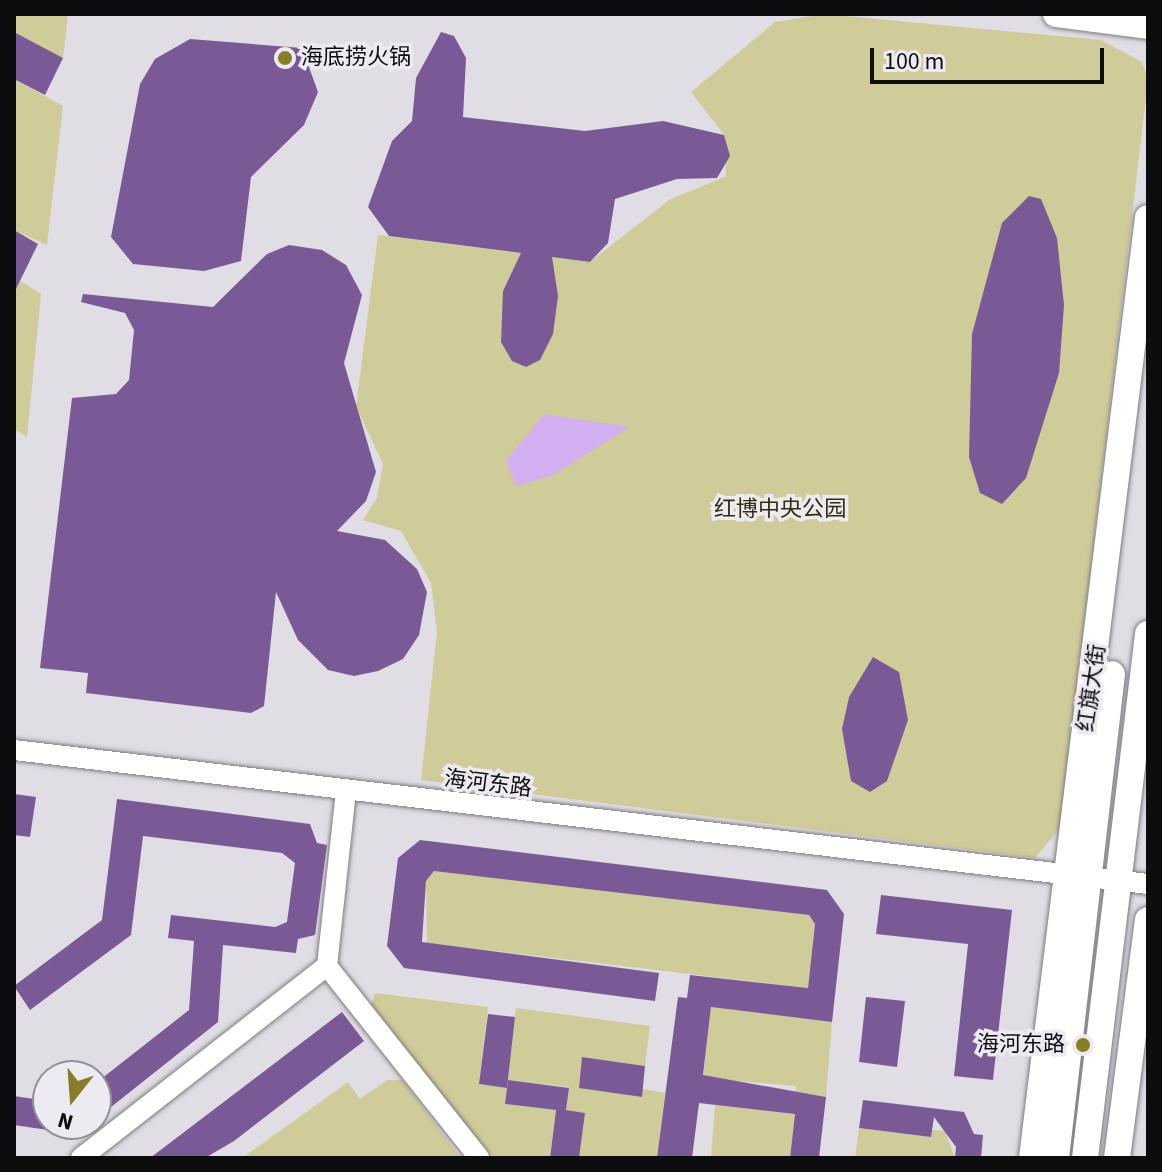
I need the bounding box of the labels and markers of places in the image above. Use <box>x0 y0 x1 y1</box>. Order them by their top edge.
place label: 海底捞火锅 <box>301 45 411 71</box>
marker: 海底捞火锅 <box>276 49 294 67</box>
place label: 海河东路 <box>977 1032 1065 1058</box>
marker: 海河东路 <box>1072 1034 1094 1056</box>

